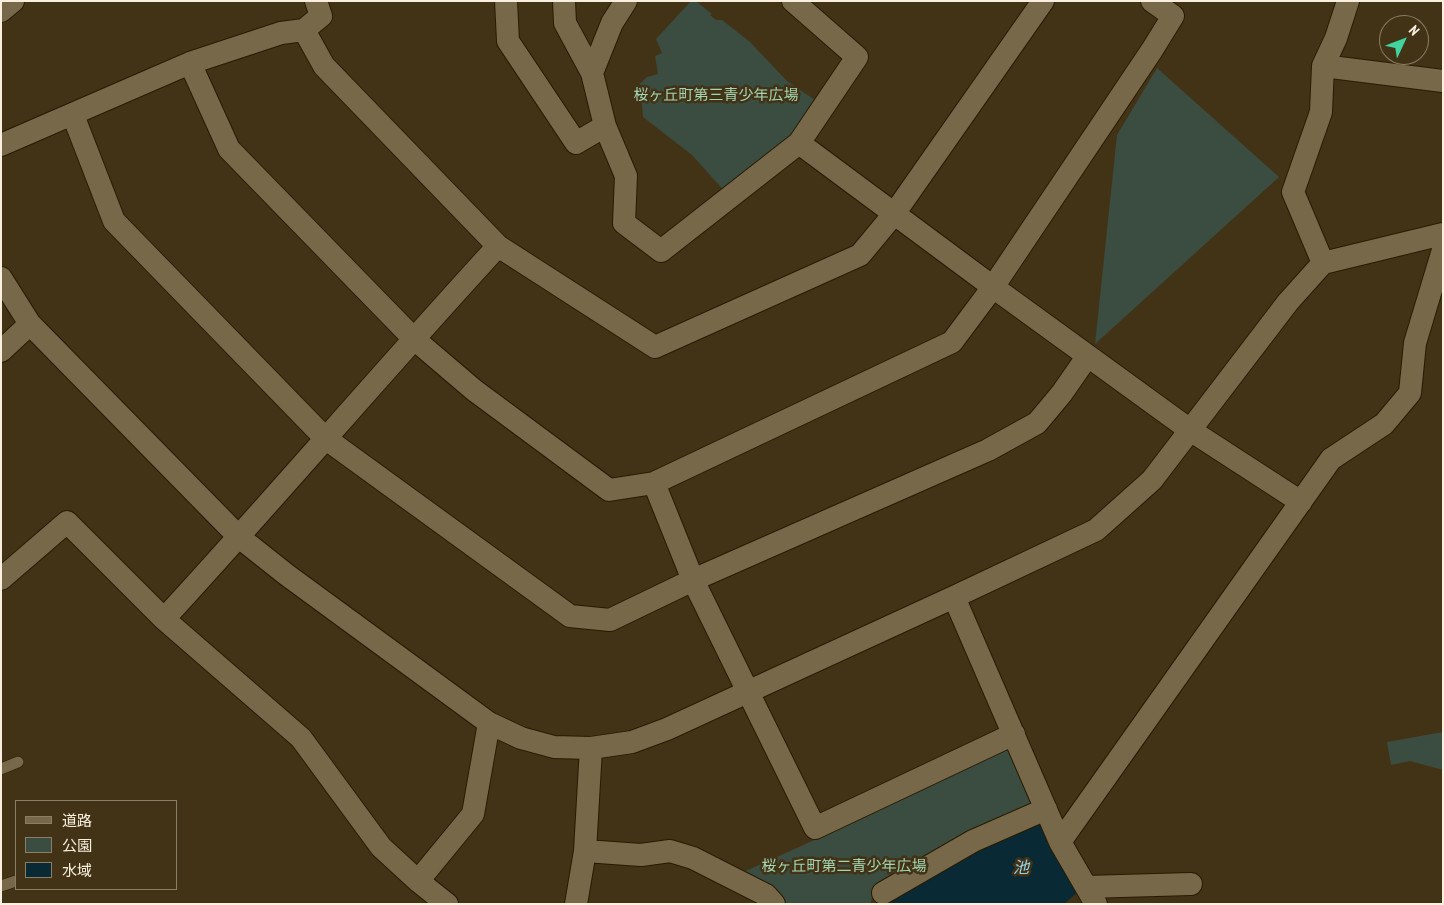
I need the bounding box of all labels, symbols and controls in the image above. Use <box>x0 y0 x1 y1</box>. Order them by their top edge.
north arrow <box>1379 15 1429 65</box>
text: N <box>1405 22 1423 39</box>
park label: 桜ヶ丘町第三青少年広場 <box>634 87 798 105</box>
legend <box>15 800 178 890</box>
text: 道路 <box>62 811 92 830</box>
text: 公園 <box>62 836 92 855</box>
park label: 桜ヶ丘町第二青少年広場 <box>762 858 926 876</box>
water label: 池 <box>1013 858 1029 878</box>
text: 水域 <box>62 861 92 880</box>

